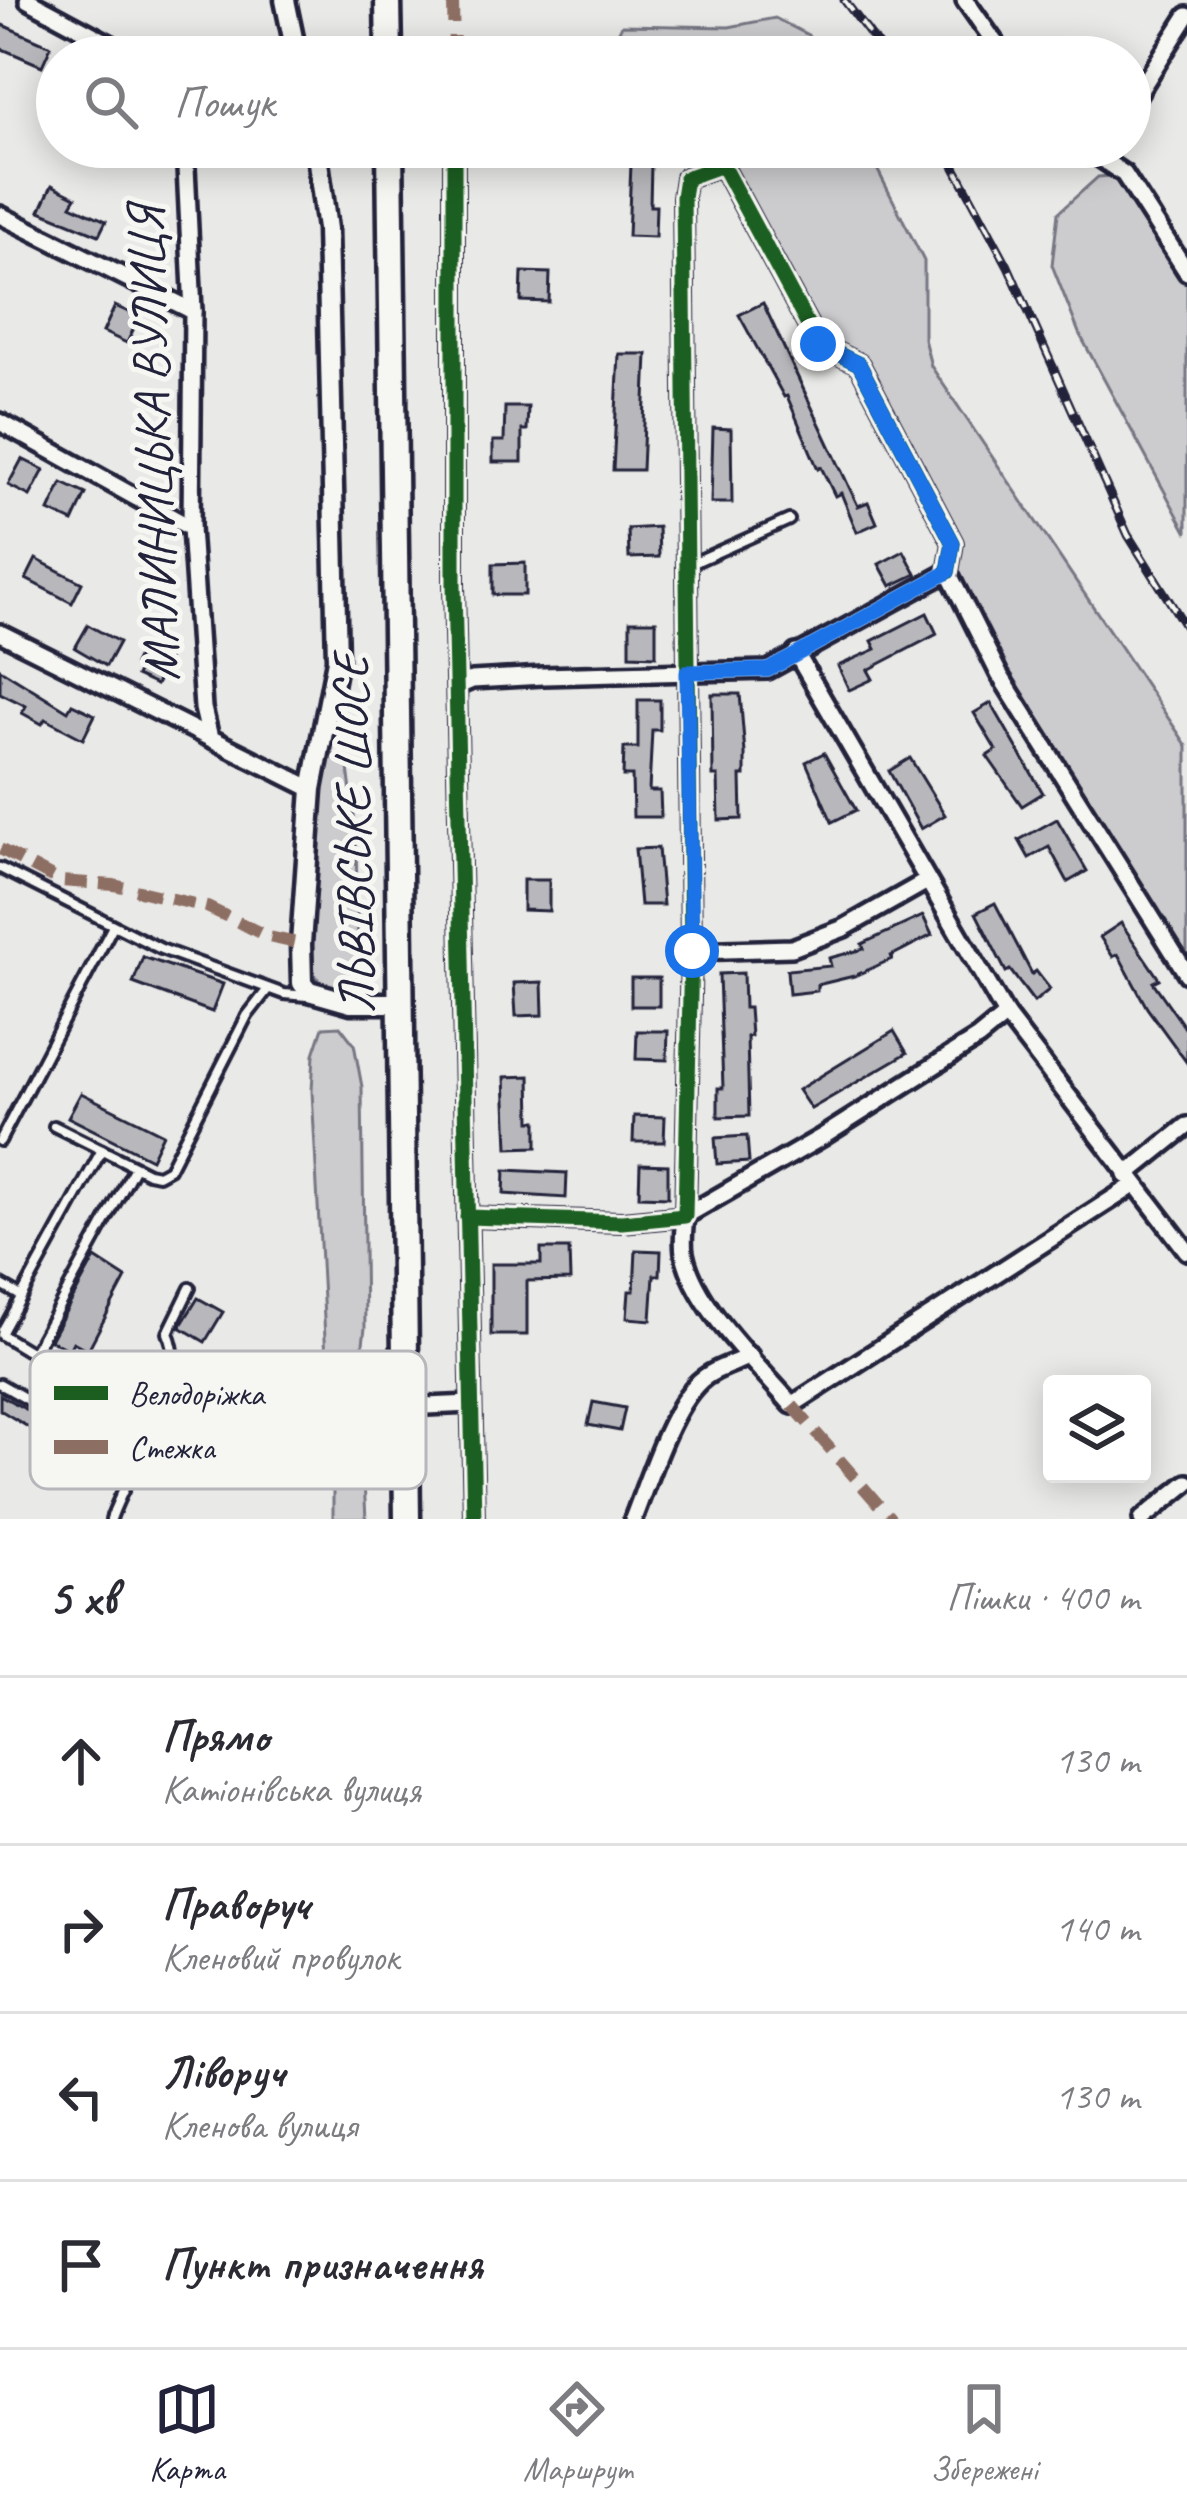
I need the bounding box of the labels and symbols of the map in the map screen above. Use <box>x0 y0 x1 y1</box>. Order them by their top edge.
street label: МАЛИНИЦЬКА ВУЛИЦЯ <box>112 199 193 682</box>
route end <box>791 317 845 371</box>
street label: ЛЬВІВСЬКЕ ШОСЕ <box>318 648 388 1014</box>
route start <box>665 924 719 978</box>
legend <box>30 1351 426 1489</box>
text: Велодоріжка <box>129 1373 267 1415</box>
text: Стежка <box>129 1427 216 1469</box>

